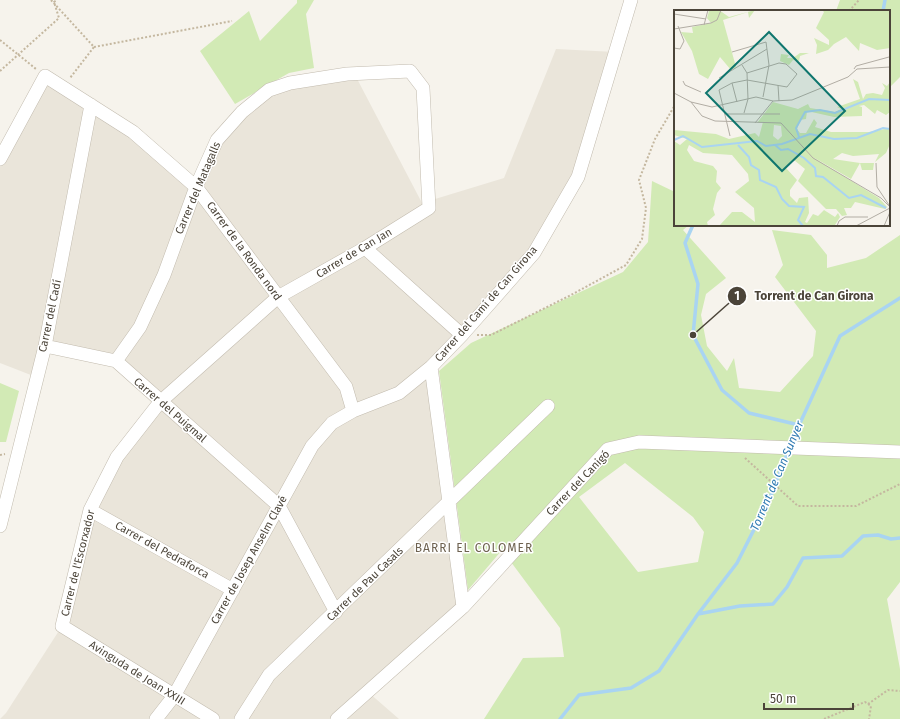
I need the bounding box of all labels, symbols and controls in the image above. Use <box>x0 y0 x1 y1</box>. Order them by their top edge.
inset map <box>674 10 890 226</box>
street label: Carrer del Matagalls <box>173 140 223 236</box>
street label: Carrer de la Ronda nord <box>204 199 284 303</box>
street label: Carrer de Can Jan <box>314 225 394 281</box>
street label: Carrer del Camí de Can Girona <box>432 243 540 365</box>
street label: Carrer del Cadí <box>36 278 64 354</box>
callout: Torrent de Can Girona <box>727 284 882 308</box>
text: 1 <box>734 289 740 303</box>
text: Torrent de Can Girona <box>755 289 874 303</box>
street label: Carrer del Puigmal <box>131 375 209 445</box>
water label: Torrent de Can Sunyer <box>747 418 807 533</box>
street label: Carrer del Canigó <box>544 448 612 518</box>
street label: Carrer de Josep Anselm Clavé <box>208 493 290 627</box>
street label: Carrer de l'Escorxador <box>58 508 98 618</box>
street label: Carrer del Pedraforca <box>113 519 211 581</box>
district label: BARRI EL COLOMER <box>415 541 533 555</box>
street label: Carrer de Pau Casals <box>324 544 406 624</box>
street label: Avinguda de Joan XXIII <box>87 638 187 708</box>
scale bar <box>764 685 853 711</box>
text: 50 m <box>770 692 796 706</box>

